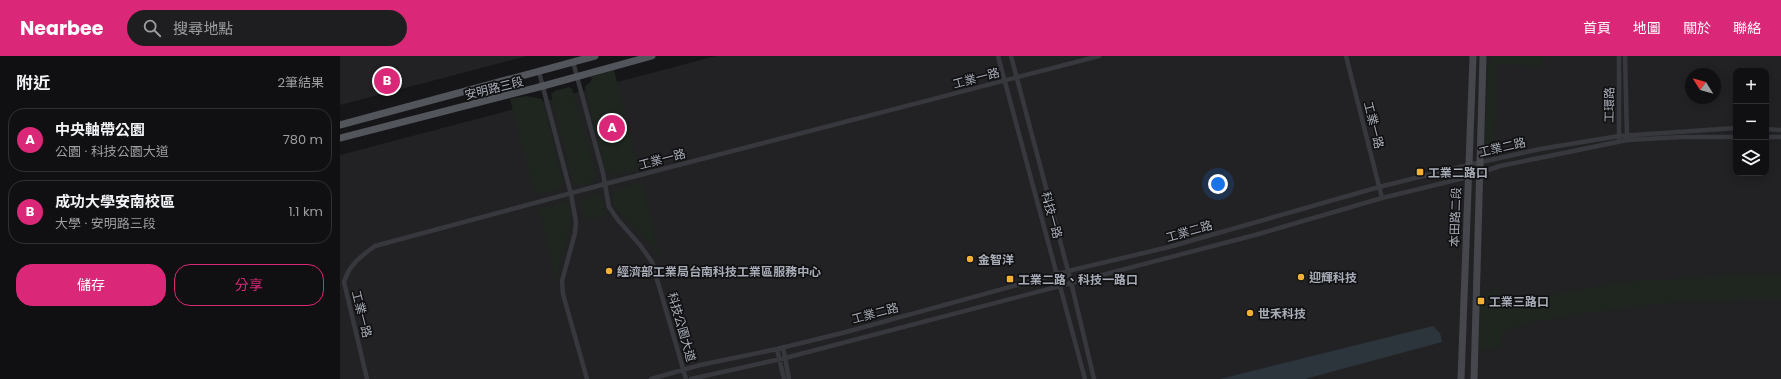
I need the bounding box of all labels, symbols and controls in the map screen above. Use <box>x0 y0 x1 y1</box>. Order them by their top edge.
search box <box>127 10 407 46</box>
text: Nearbee <box>20 15 103 42</box>
icon: search <box>141 17 163 39</box>
text: 搜尋地點 <box>173 18 233 39</box>
text: 首頁 <box>1583 18 1611 38</box>
text: 地圖 <box>1633 18 1661 38</box>
text: 關於 <box>1683 18 1711 38</box>
text: 聯絡 <box>1733 18 1761 38</box>
street label: 工業一路 <box>951 64 1001 92</box>
pin: B <box>374 66 400 96</box>
north arrow <box>1685 68 1721 104</box>
map controls <box>1733 68 1769 176</box>
button: + <box>1733 68 1769 104</box>
text: 附近 <box>16 71 50 95</box>
street label: 安明路三段 <box>463 72 525 104</box>
text: 2筆結果 <box>278 73 324 92</box>
street label: 工環路 <box>1600 87 1618 123</box>
street label: 工業一路 <box>1360 100 1388 150</box>
button: − <box>1733 104 1769 140</box>
pin: A <box>599 113 625 143</box>
text: 中央軸帶公園 <box>55 119 145 140</box>
text: A <box>25 130 35 149</box>
text: 780 m <box>283 130 323 149</box>
street label: 工業二路 <box>1477 133 1527 161</box>
button: layers <box>1733 140 1769 176</box>
text: 公園 · 科技公園大道 <box>55 142 169 161</box>
street label: 工業一路 <box>637 145 687 173</box>
place label: 工業二路口 <box>1428 164 1488 181</box>
marker: 工業二路口 <box>1415 167 1425 177</box>
your location <box>1208 174 1228 194</box>
street label: 本田路二段 <box>1445 187 1465 247</box>
street label: 科技一路 <box>1038 190 1066 240</box>
text: 成功大學安南校區 <box>55 191 175 212</box>
text: B <box>26 202 34 221</box>
text: 1.1 km <box>288 202 323 221</box>
text: 大學 · 安明路三段 <box>55 214 156 233</box>
street label: 工業二路 <box>1164 216 1214 246</box>
place label: 金智洋 <box>978 251 1014 268</box>
marker: 金智洋 <box>965 254 975 264</box>
place label: 經濟部工業局台南科技工業區服務中心 <box>617 263 821 280</box>
button: 儲存 <box>16 264 166 306</box>
button: 分享 <box>174 264 324 306</box>
marker: 經濟部工業局台南科技工業區服務中心 <box>604 266 614 276</box>
place label: 迎輝科技 <box>1309 269 1357 286</box>
place label: 工業二路、科技一路口 <box>1018 271 1138 288</box>
marker: 迎輝科技 <box>1296 272 1306 282</box>
marker: 工業二路、科技一路口 <box>1005 274 1015 284</box>
street label: 工業一路 <box>348 289 376 339</box>
street label: 科技公園大道 <box>664 290 700 364</box>
place label: 工業三路口 <box>1489 293 1549 310</box>
marker: 工業三路口 <box>1476 296 1486 306</box>
street label: 工業二路 <box>850 299 900 327</box>
place label: 世禾科技 <box>1258 305 1306 322</box>
marker: 世禾科技 <box>1245 308 1255 318</box>

